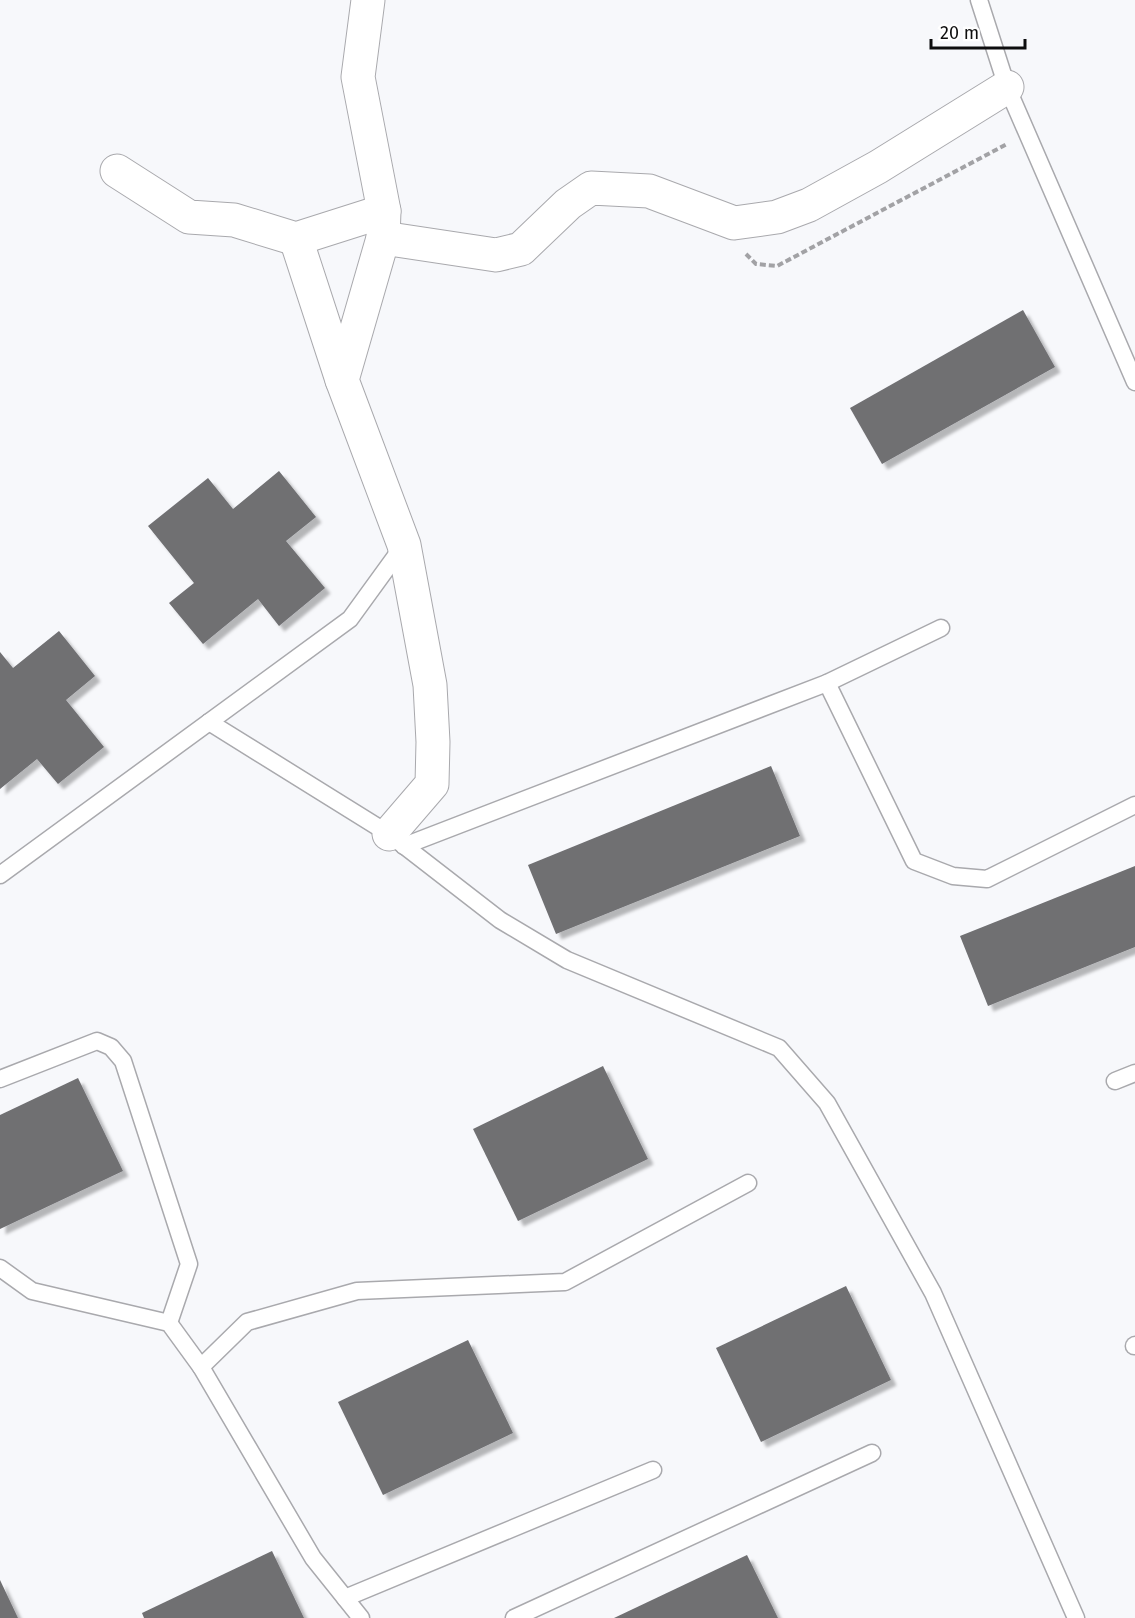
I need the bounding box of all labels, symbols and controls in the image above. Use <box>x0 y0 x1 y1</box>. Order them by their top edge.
scale bar <box>931 12 1026 50</box>
text: 20 m <box>940 22 979 44</box>

